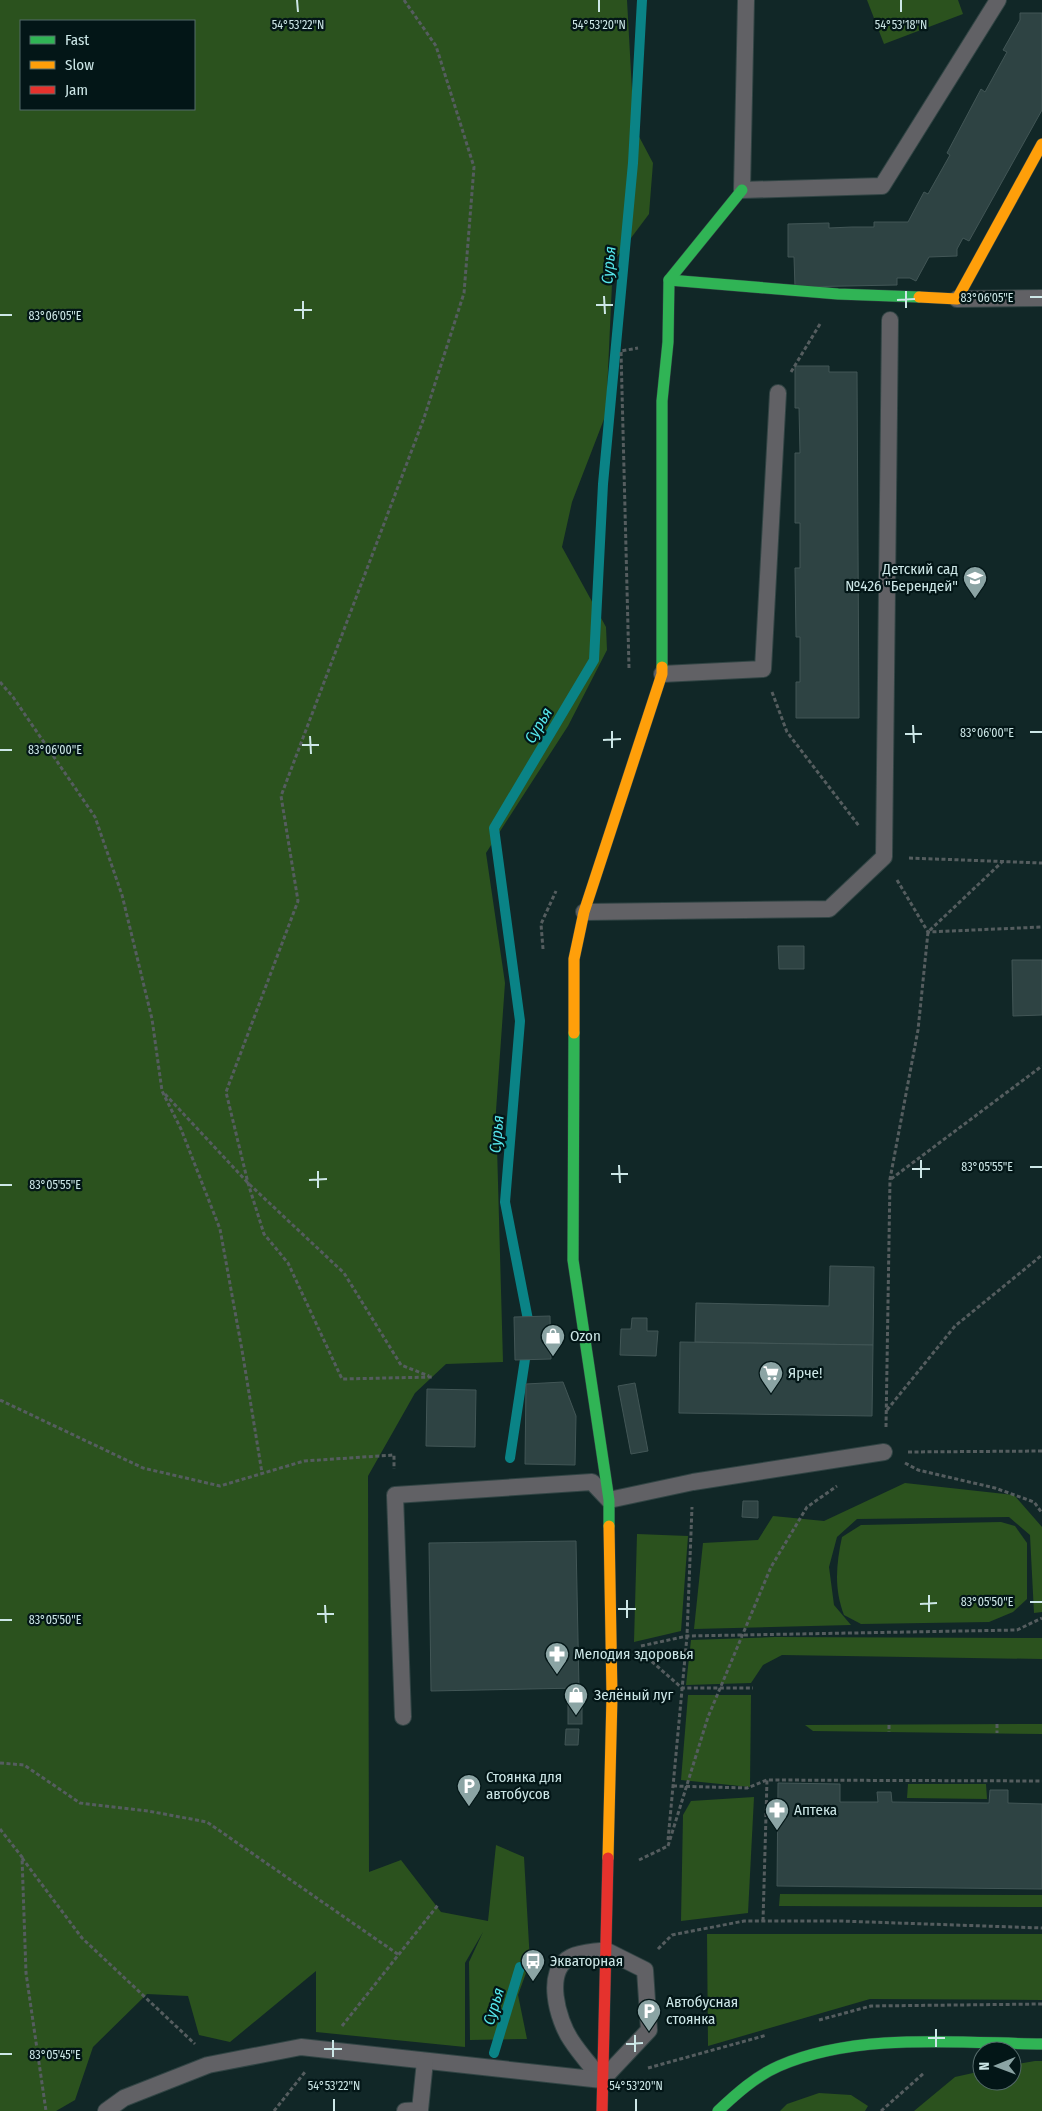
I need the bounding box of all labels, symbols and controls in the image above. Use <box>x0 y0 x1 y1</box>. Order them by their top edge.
text: 54°53'22"N <box>272 18 324 32</box>
text: 54°53'20"N <box>572 18 626 32</box>
text: 54°53'18"N <box>875 18 927 32</box>
legend <box>20 20 195 110</box>
text: Fast <box>65 31 89 49</box>
text: Slow <box>65 56 94 74</box>
text: Jam <box>65 81 88 99</box>
water label: Сурья <box>597 245 620 285</box>
text: 83°06'05"E <box>961 291 1014 305</box>
text: 83°06'05"E <box>29 309 82 323</box>
place label: Детский сад №426 "Берендей" <box>845 560 958 595</box>
school or university icon: Детский сад №426 "Берендей" <box>962 565 988 599</box>
water label: Сурья <box>520 704 556 746</box>
text: 83°06'00"E <box>960 726 1014 740</box>
text: 83°06'00"E <box>28 743 82 757</box>
water label: Сурья <box>485 1114 508 1154</box>
text: 83°05'55"E <box>961 1160 1013 1174</box>
text: 83°05'55"E <box>29 1178 81 1192</box>
shop icon: Ozon <box>540 1323 566 1357</box>
place label: Ozon <box>570 1327 601 1345</box>
supermarket icon: Ярче! <box>758 1360 784 1394</box>
place label: Ярче! <box>788 1364 822 1382</box>
text: 83°05'50"E <box>961 1595 1014 1609</box>
text: 83°05'50"E <box>29 1613 82 1627</box>
pharmacy icon: Мелодия здоровья <box>544 1641 570 1675</box>
place label: Мелодия здоровья <box>574 1645 694 1663</box>
shop icon: Зелёный луг <box>563 1682 589 1716</box>
place label: Зелёный луг <box>594 1686 673 1704</box>
place label: Стоянка для автобусов <box>486 1768 562 1803</box>
parking icon: Стоянка для автобусов <box>456 1773 482 1807</box>
pharmacy icon: Аптека <box>764 1797 790 1831</box>
place label: Аптека <box>794 1801 837 1819</box>
bus stop icon: Экваторная <box>520 1948 546 1982</box>
place label: Экваторная <box>550 1952 623 1970</box>
water label: Сурья <box>479 1985 508 2027</box>
place label: Автобусная стоянка <box>666 1993 738 2028</box>
parking icon: Автобусная стоянка <box>636 1998 662 2032</box>
north arrow <box>972 2041 1022 2091</box>
text: 83°05'45"E <box>29 2048 81 2062</box>
text: N <box>976 2062 993 2071</box>
text: 54°53'22"N <box>308 2079 360 2093</box>
text: 54°53'20"N <box>609 2079 663 2093</box>

